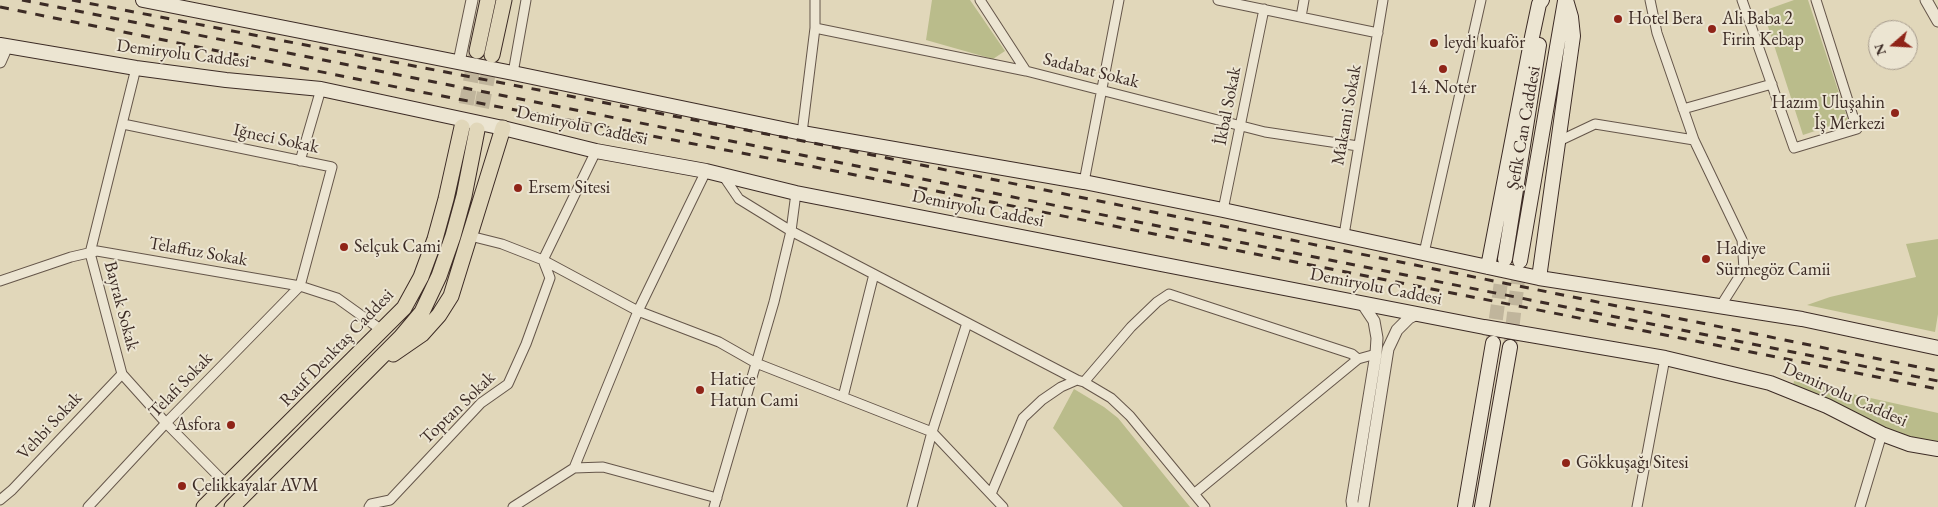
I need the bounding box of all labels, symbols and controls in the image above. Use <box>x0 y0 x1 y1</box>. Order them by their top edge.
place label: Hotel Bera <box>1628 8 1703 30</box>
place label: Ali Baba 2 Firin Kebap <box>1722 8 1804 50</box>
marker: Hotel Bera <box>1612 13 1624 25</box>
north arrow <box>1868 20 1918 70</box>
marker: Ali Baba 2 Firin Kebap <box>1706 23 1718 35</box>
place label: leydi kuaför <box>1444 32 1525 54</box>
street label: Demiryolu Caddesi <box>115 35 251 73</box>
marker: leydi kuaför <box>1428 37 1440 49</box>
text: N <box>1869 41 1890 58</box>
street label: Sadabat Sokak <box>1041 49 1141 93</box>
street label: Makami Sokak <box>1328 63 1366 167</box>
marker: 14. Noter <box>1437 63 1449 75</box>
street label: Şefik Can Caddesi <box>1502 64 1546 192</box>
street label: İkbal Sokak <box>1210 65 1246 147</box>
place label: 14. Noter <box>1410 77 1476 99</box>
place label: Hazım Uluşahin İş Merkezi <box>1772 92 1885 134</box>
street label: Demiryolu Caddesi <box>514 102 650 150</box>
marker: Hazım Uluşahin İş Merkezi <box>1889 107 1901 119</box>
street label: Iğneci Sokak <box>231 119 321 159</box>
place label: Ersem Sitesi <box>528 177 610 199</box>
marker: Ersem Sitesi <box>512 182 524 194</box>
street label: Demiryolu Caddesi <box>910 186 1046 232</box>
street label: Telaffuz Sokak <box>147 233 249 271</box>
place label: Selçuk Cami <box>354 236 441 258</box>
place label: Hadiye Sürmegöz Camii <box>1716 238 1831 280</box>
marker: Selçuk Cami <box>338 241 350 253</box>
marker: Hadiye Sürmegöz Camii <box>1700 253 1712 265</box>
street label: Bayrak Sokak <box>99 259 143 353</box>
street label: Demiryolu Caddesi <box>1308 264 1444 310</box>
street label: Rauf Denktaş Caddesi <box>275 285 399 411</box>
street label: Telafi Sokak <box>145 348 217 422</box>
street label: Demiryolu Caddesi <box>1779 358 1911 432</box>
street label: Toptan Sokak <box>416 367 500 449</box>
place label: Hatice Hatun Cami <box>710 369 798 412</box>
marker: Hatice Hatun Cami <box>694 384 706 396</box>
street label: Vehbi Sokak <box>13 388 87 464</box>
place label: Asfora <box>175 414 221 436</box>
marker: Asfora <box>225 419 237 431</box>
place label: Gökkuşağı Sitesi <box>1576 452 1689 474</box>
marker: Gökkuşağı Sitesi <box>1560 457 1572 469</box>
place label: Çelikkayalar AVM <box>192 475 319 497</box>
marker: Çelikkayalar AVM <box>176 480 188 492</box>

